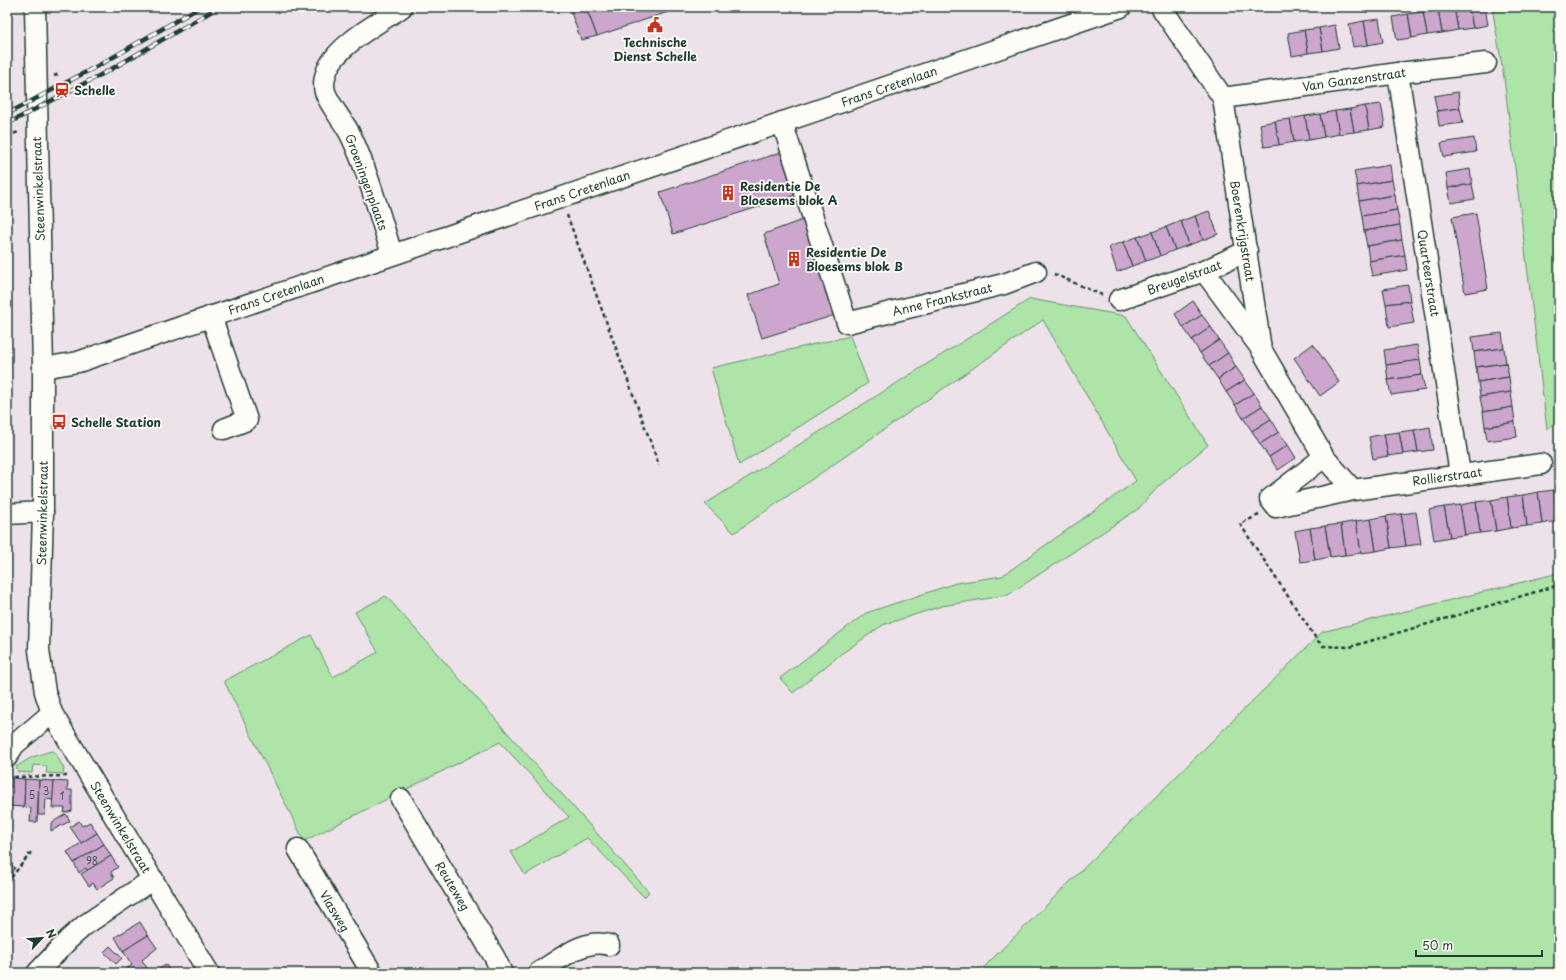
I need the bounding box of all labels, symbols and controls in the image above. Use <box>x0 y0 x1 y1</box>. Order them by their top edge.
public building icon: Technische Dienst Schelle <box>646 16 664 34</box>
place label: Technische Dienst Schelle <box>613 33 697 65</box>
street label: Frans Cretenlaan <box>839 61 939 111</box>
street label: Van Ganzenstraat <box>1301 63 1407 95</box>
station icon: Schelle <box>53 81 71 99</box>
place label: Schelle <box>74 81 116 99</box>
street label: Groeningenplaats <box>341 131 393 233</box>
street label: Steenwinkelstraat <box>27 136 49 242</box>
street label: Frans Cretenlaan <box>532 165 632 215</box>
place label: Residentie De Bloesems blok A <box>740 177 838 209</box>
street label: Boerenkrijgstraat <box>1226 179 1260 283</box>
building icon: Residentie De Bloesems blok A <box>719 184 737 202</box>
street label: Quarteerstraat <box>1413 228 1445 318</box>
place label: Residentie De Bloesems blok B <box>806 243 903 275</box>
building icon: Residentie De Bloesems blok B <box>785 250 803 268</box>
street label: Breugelstraat <box>1144 255 1224 299</box>
street label: Frans Cretenlaan <box>226 269 326 319</box>
street label: Anne Frankstraat <box>890 278 994 320</box>
bus stop icon: Schelle Station <box>50 413 68 431</box>
place label: Schelle Station <box>71 413 161 431</box>
street label: Steenwinkelstraat <box>32 460 52 565</box>
street label: Rollierstraat <box>1411 462 1483 490</box>
street label: Steenwinkelstraat <box>86 778 156 877</box>
house number: 3 <box>43 783 49 798</box>
house number: 5 <box>29 787 35 802</box>
house number: 1 <box>60 788 64 803</box>
house number: 98 <box>86 853 98 868</box>
street label: Reuteweg <box>431 858 475 914</box>
street label: Vlasweg <box>315 887 355 935</box>
north arrow <box>22 918 62 958</box>
text: N <box>42 926 61 941</box>
scale bar <box>1416 932 1542 958</box>
text: 50 m <box>1422 936 1453 954</box>

